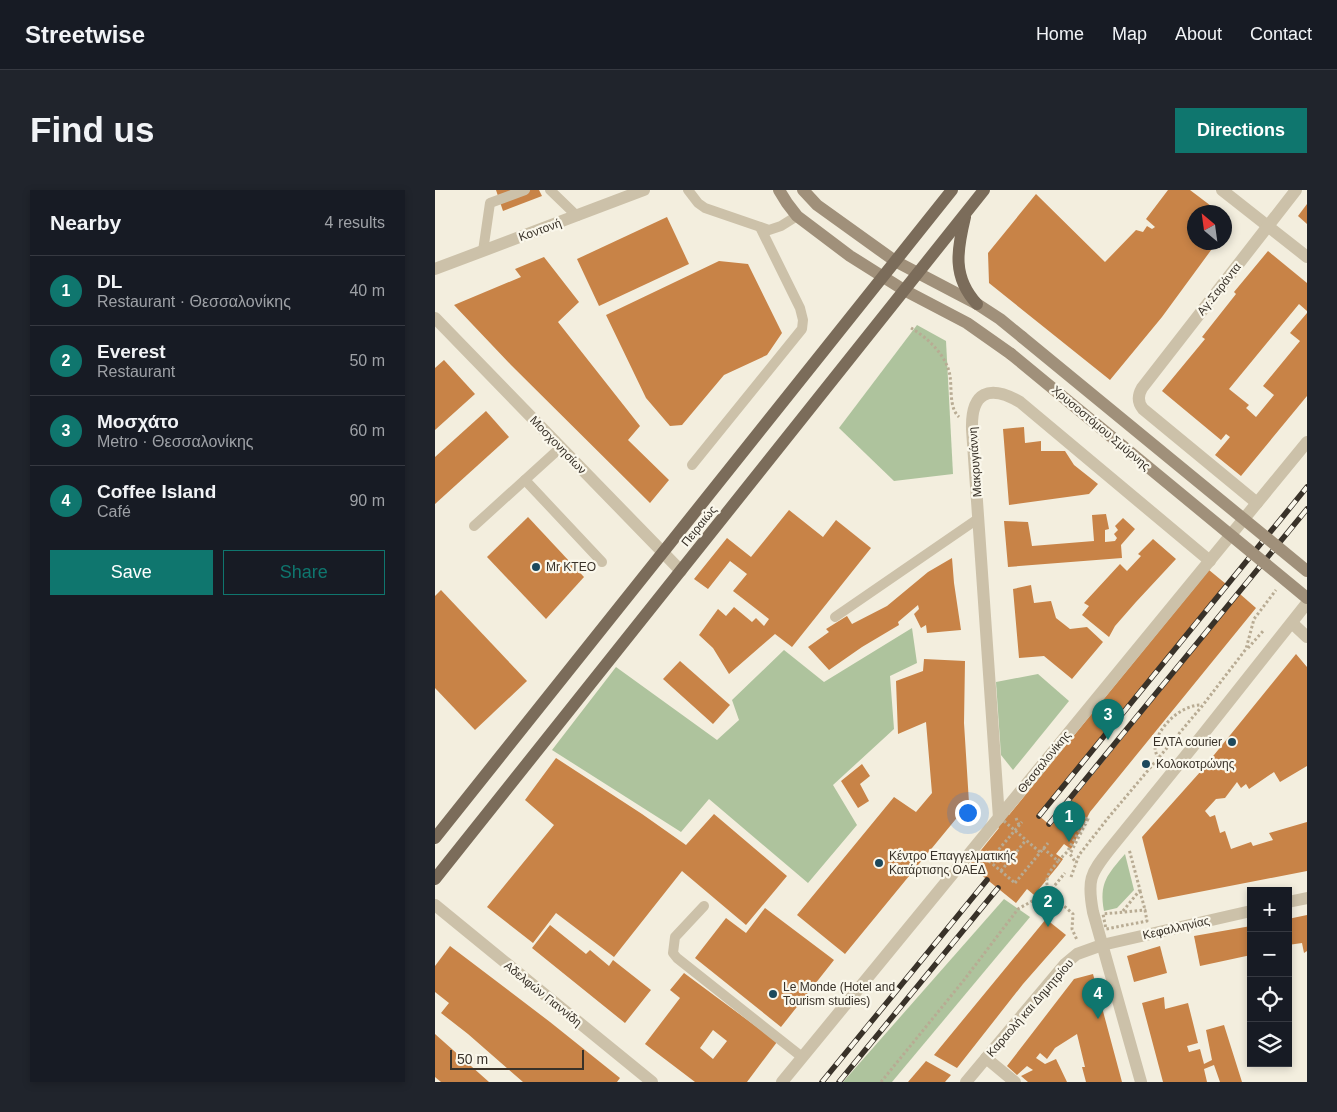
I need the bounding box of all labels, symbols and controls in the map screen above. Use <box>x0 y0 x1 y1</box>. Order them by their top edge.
text: Streetwise <box>25 21 145 48</box>
text: Home <box>1036 24 1084 44</box>
text: Map <box>1112 24 1147 44</box>
text: About <box>1175 24 1222 44</box>
text: Contact <box>1250 24 1312 44</box>
button: Directions <box>1175 108 1307 153</box>
text: Find us <box>30 110 154 149</box>
north arrow <box>1187 205 1232 250</box>
text: Nearby <box>50 211 121 234</box>
text: 4 results <box>325 214 385 231</box>
street label: Κοντονή <box>517 216 563 244</box>
street label: Αγ.Σαράντα <box>1194 260 1244 318</box>
text: DL <box>97 271 122 292</box>
text: 1 <box>62 282 70 299</box>
text: 40 m <box>349 282 385 299</box>
text: Restaurant · Θεσσαλονίκης <box>97 293 291 310</box>
text: Everest <box>97 341 166 362</box>
text: 2 <box>62 352 70 369</box>
text: 50 m <box>349 352 385 369</box>
text: Restaurant <box>97 363 175 380</box>
street label: Χρυσοστόμου Σμύρνης <box>1049 383 1153 473</box>
text: Μοσχάτο <box>97 411 179 432</box>
street label: Μοσχονησίων <box>527 413 589 477</box>
text: 3 <box>62 422 70 439</box>
text: 60 m <box>349 422 385 439</box>
street label: Μακρυγιάννη <box>966 426 984 498</box>
text: Metro · Θεσσαλονίκης <box>97 433 254 450</box>
text: Coffee Island <box>97 481 216 502</box>
text: 4 <box>62 492 70 509</box>
text: 90 m <box>349 492 385 509</box>
text: Café <box>97 503 131 520</box>
street label: Πειραιώς <box>678 503 720 549</box>
button: Save <box>50 550 213 595</box>
button: Share <box>223 550 385 595</box>
place label: Mr KTEO <box>546 560 596 574</box>
marker: Mr KTEO <box>530 561 542 573</box>
pin: 3 <box>1092 699 1124 740</box>
street label: Θεσσαλονίκης <box>1015 728 1074 796</box>
place label: ΕΛΤΑ courier <box>1153 735 1222 749</box>
marker: ΕΛΤΑ courier <box>1226 736 1238 748</box>
place label: Κολοκοτρώνης <box>1156 757 1235 771</box>
marker: Κολοκοτρώνης <box>1140 758 1152 770</box>
your location <box>955 800 981 826</box>
pin: 1 <box>1053 801 1085 842</box>
place label: Κέντρο Επαγγελματικής Κατάρτισης ΟΑΕΔ <box>889 849 1016 877</box>
marker: Κέντρο Επαγγελματικής Κατάρτισης ΟΑΕΔ <box>873 857 885 869</box>
pin: 2 <box>1032 886 1064 927</box>
map controls <box>1247 887 1292 1067</box>
button: + <box>1247 887 1292 932</box>
street label: Κεφαλληνίας <box>1141 913 1211 942</box>
button: − <box>1247 932 1292 977</box>
street label: Καραολή και Δημητρίου <box>984 956 1076 1060</box>
street label: Αδελφών Γιαννίδη <box>501 958 585 1030</box>
button: locate <box>1247 977 1292 1022</box>
pin: 4 <box>1082 978 1114 1019</box>
place label: Le Monde (Hotel and Tourism studies) <box>783 980 895 1008</box>
marker: Le Monde (Hotel and Tourism studies) <box>767 988 779 1000</box>
button: layers <box>1247 1022 1292 1067</box>
scale bar <box>450 1047 584 1070</box>
text: 50 m <box>457 1051 488 1067</box>

